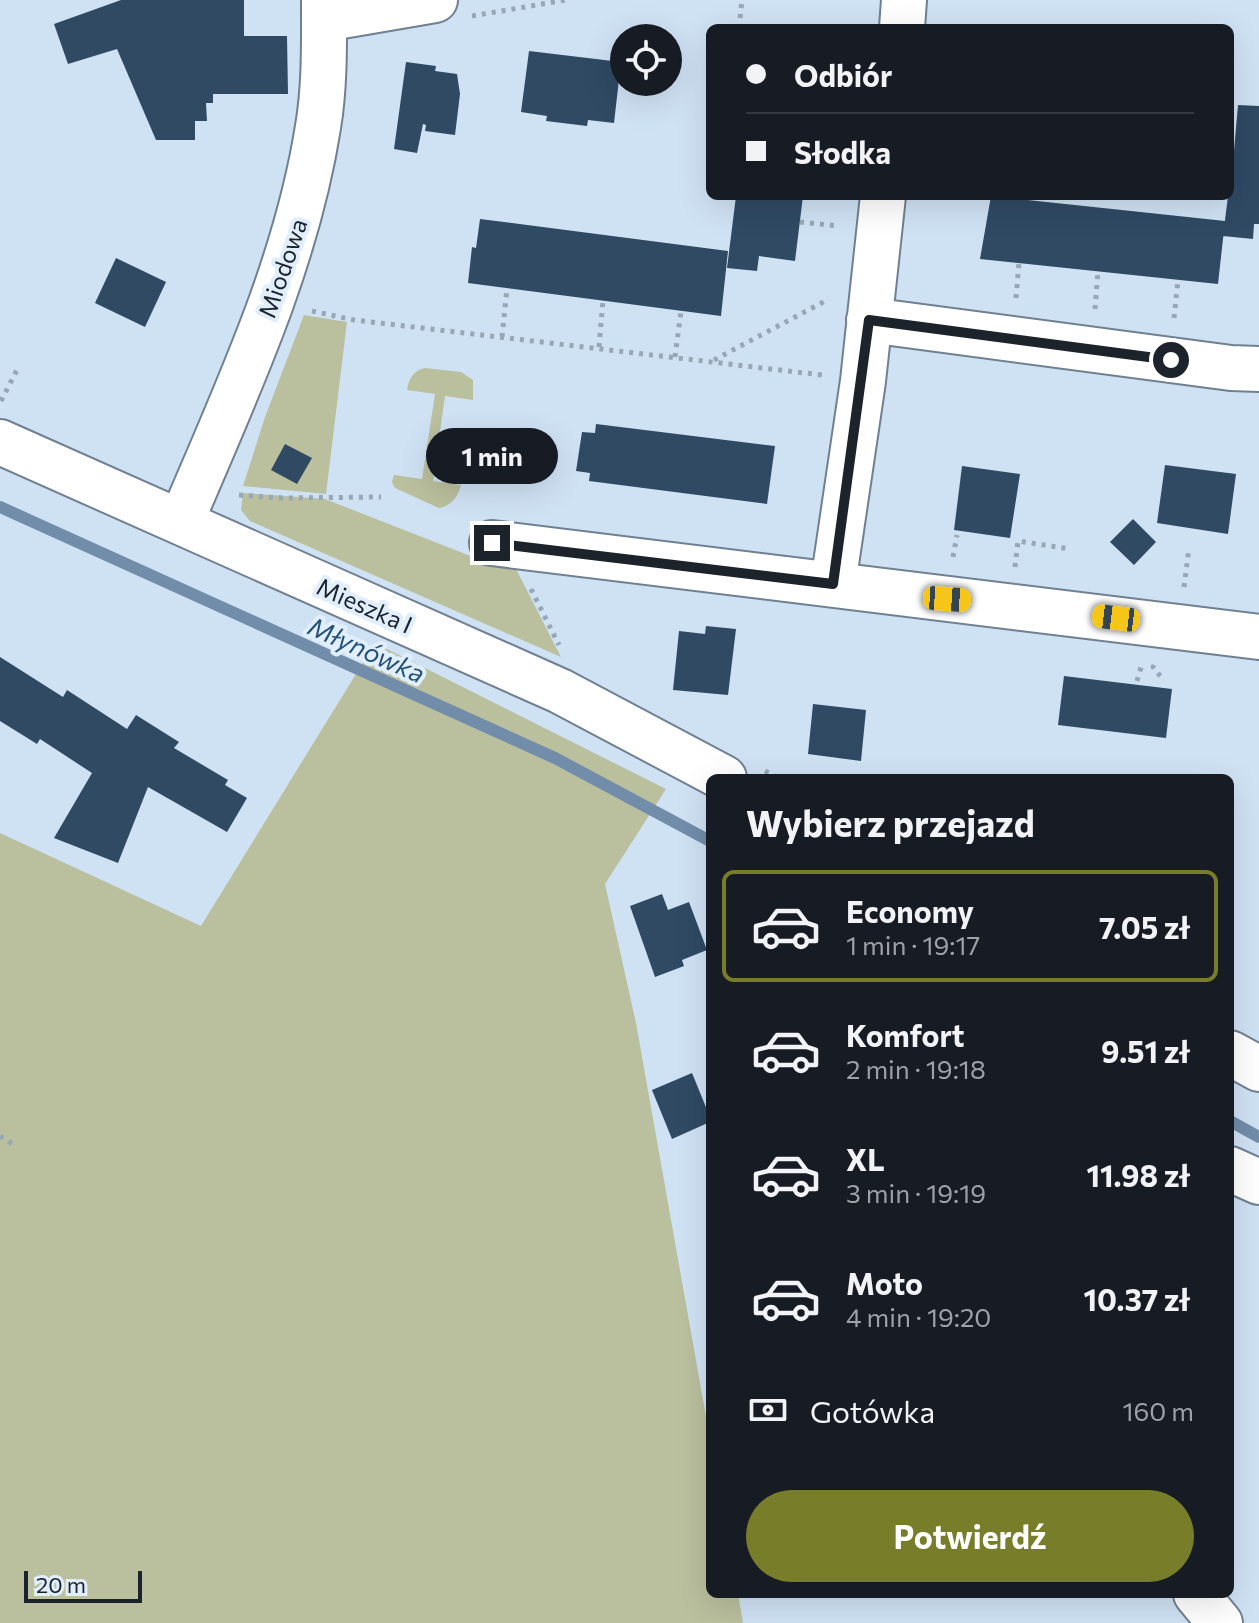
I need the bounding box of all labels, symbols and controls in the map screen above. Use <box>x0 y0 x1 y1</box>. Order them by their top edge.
map controls <box>610 24 682 96</box>
button: locate <box>610 24 682 96</box>
text: Odbiór <box>794 56 892 93</box>
text: Słodka <box>794 133 891 170</box>
street label: Miodowa <box>252 215 312 321</box>
route start <box>1153 342 1189 378</box>
callout: 1 min <box>426 427 558 483</box>
text: 1 min <box>461 440 523 471</box>
route end <box>474 525 510 561</box>
street label: Mieszka I <box>313 571 417 639</box>
car <box>922 585 972 613</box>
car <box>1091 603 1141 633</box>
water label: Młynówka <box>304 610 430 688</box>
text: Wybierz przejazd <box>746 800 1035 844</box>
icon: car <box>750 890 822 962</box>
text: Economy <box>846 892 974 929</box>
text: 7.05 zł <box>1099 908 1190 945</box>
text: 1 min · 19:17 <box>846 929 980 960</box>
icon: car <box>750 1014 822 1086</box>
text: Komfort <box>846 1016 965 1053</box>
text: 9.51 zł <box>1101 1032 1190 1069</box>
text: 2 min · 19:18 <box>846 1053 986 1084</box>
icon: car <box>750 1138 822 1210</box>
text: XL <box>846 1140 885 1177</box>
text: 11.98 zł <box>1086 1156 1190 1193</box>
text: 3 min · 19:19 <box>846 1177 986 1208</box>
icon: car <box>750 1262 822 1334</box>
text: Moto <box>846 1264 923 1301</box>
text: 10.37 zł <box>1083 1280 1190 1317</box>
text: 4 min · 19:20 <box>846 1301 991 1332</box>
icon: cash <box>746 1388 790 1432</box>
text: Gotówka <box>810 1392 935 1429</box>
text: 160 m <box>1122 1395 1194 1426</box>
button: Potwierdź <box>746 1490 1194 1582</box>
scale bar <box>24 1567 142 1603</box>
text: 20 m <box>36 1571 86 1598</box>

